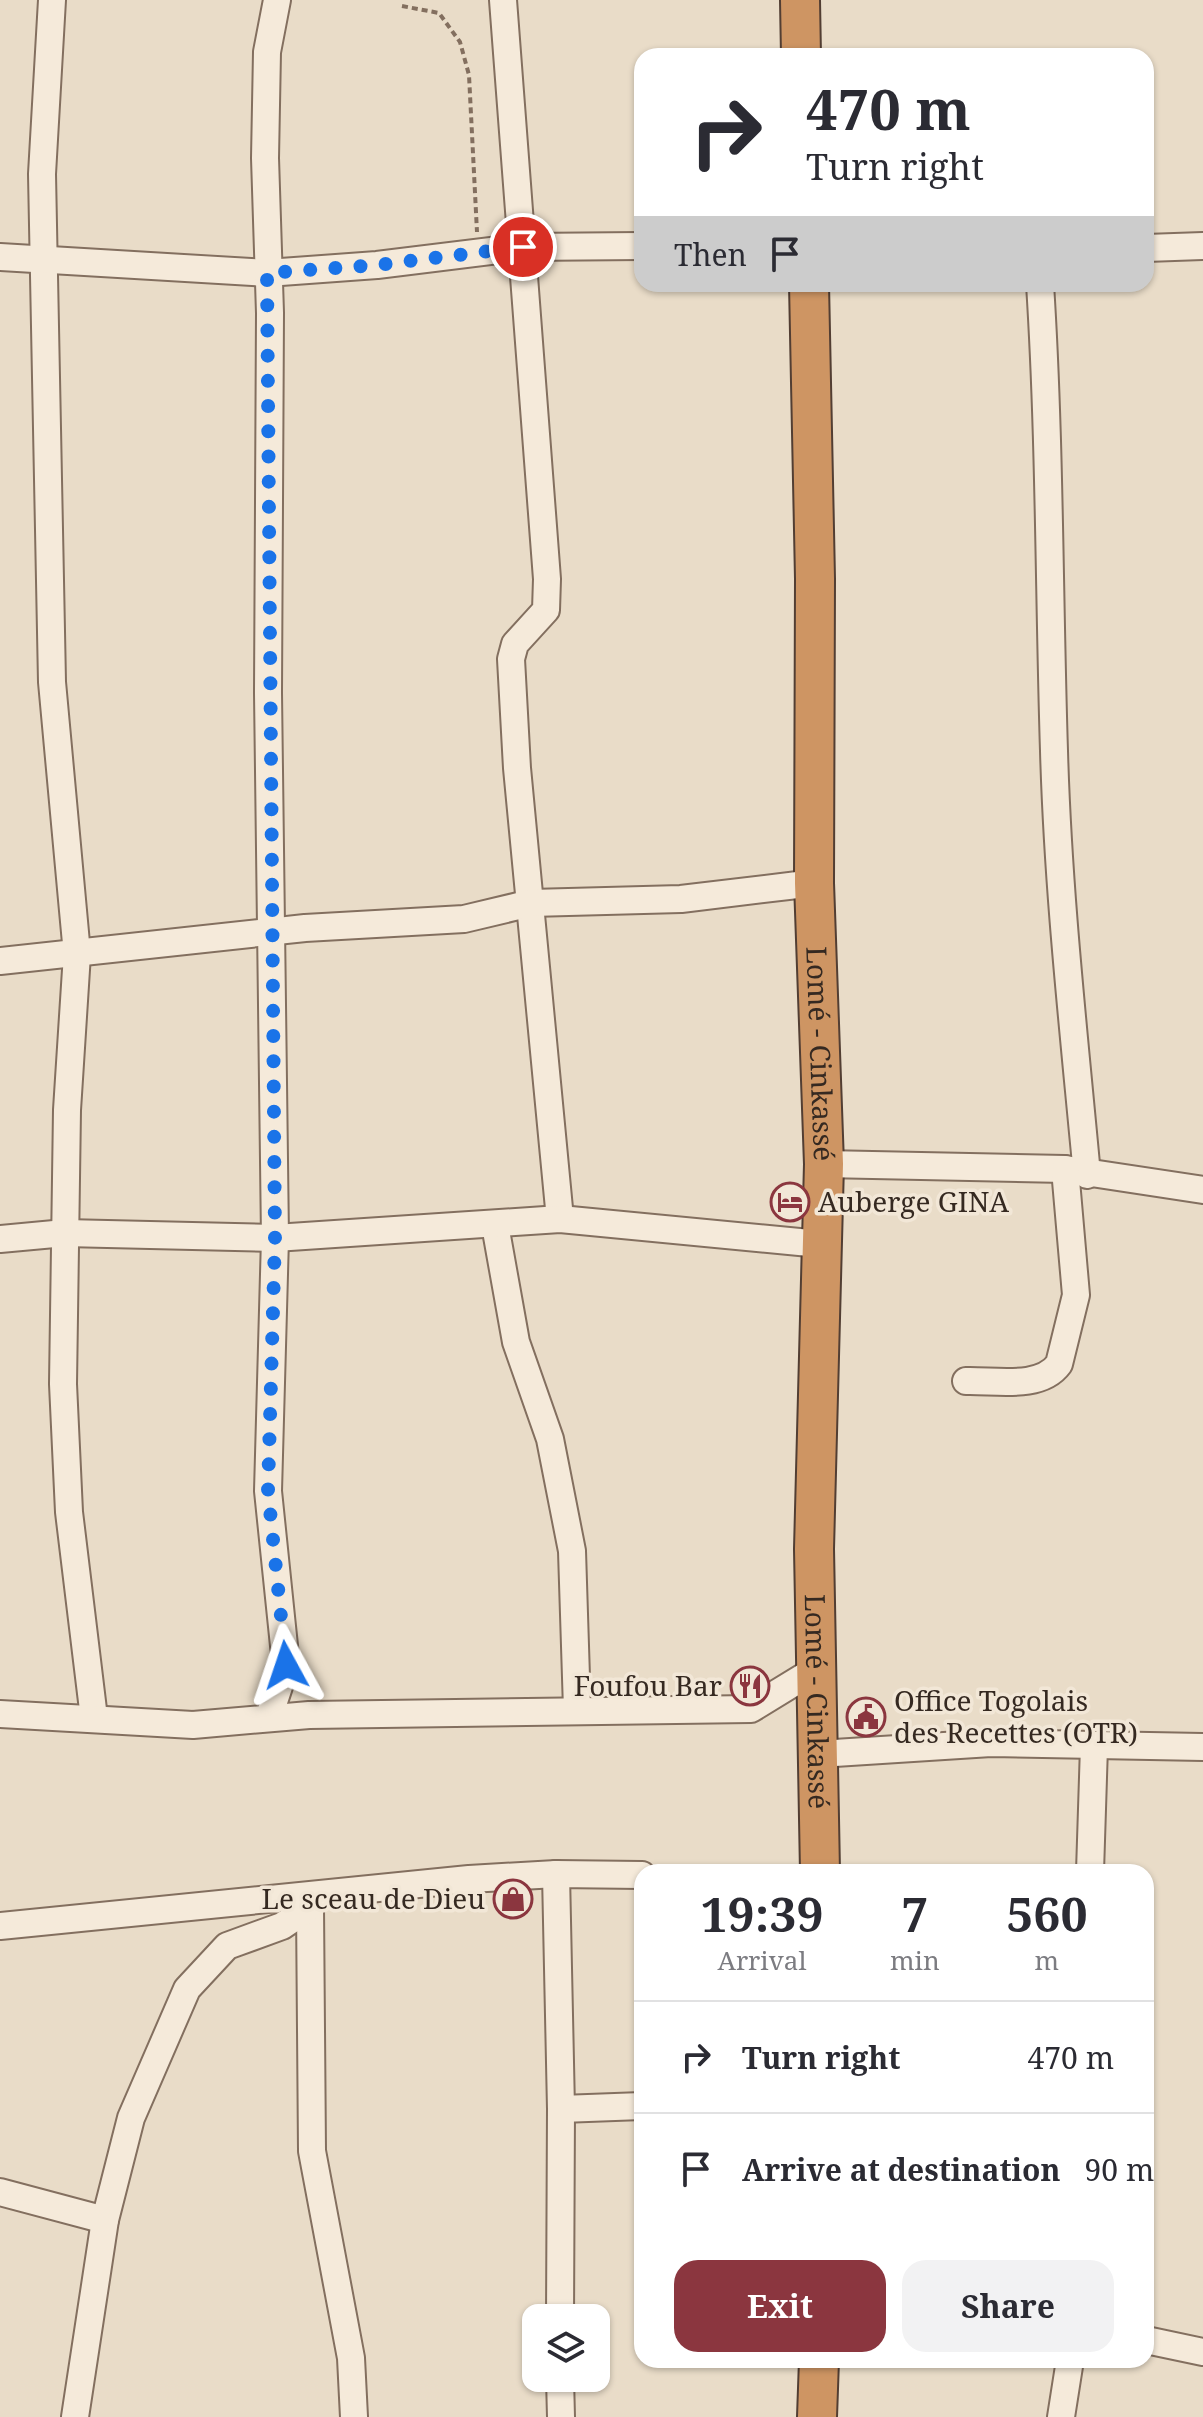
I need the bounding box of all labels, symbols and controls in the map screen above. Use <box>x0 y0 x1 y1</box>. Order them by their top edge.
text: 470 m <box>806 70 971 146</box>
icon: right <box>674 80 778 184</box>
text: Turn right <box>806 142 984 191</box>
pin <box>489 213 557 281</box>
icon: arrive <box>501 225 545 269</box>
icon: arrive <box>763 232 807 276</box>
text: Then <box>674 234 747 275</box>
street label: Lomé - Cinkassé <box>798 946 844 1162</box>
hotel icon: Auberge GINA <box>769 1181 811 1223</box>
place label: Auberge GINA <box>818 1182 1009 1220</box>
street label: Lomé - Cinkassé <box>797 1594 839 1809</box>
position arrow <box>244 1623 328 1707</box>
restaurant icon: Foufou Bar <box>729 1665 771 1707</box>
place label: Foufou Bar <box>574 1666 722 1704</box>
place label: Office Togolais des Recettes (OTR) <box>894 1681 1138 1751</box>
public building icon: Office Togolais des Recettes (OTR) <box>845 1696 887 1738</box>
shop icon: Le sceau de Dieu <box>492 1878 534 1920</box>
place label: Le sceau de Dieu <box>262 1879 485 1917</box>
text: 19:39 <box>700 1881 824 1946</box>
text: 7 <box>901 1881 928 1946</box>
text: 560 <box>1006 1881 1088 1946</box>
text: Arrival <box>718 1942 806 1978</box>
text: min <box>890 1942 940 1978</box>
text: m <box>1035 1942 1059 1978</box>
icon: right <box>674 2035 718 2079</box>
text: Turn right <box>742 2037 900 2078</box>
text: 470 m <box>1028 2037 1114 2078</box>
icon: arrive <box>674 2147 718 2191</box>
text: Arrive at destination <box>742 2149 1061 2190</box>
text: 90 m <box>1085 2149 1154 2190</box>
button: Exit <box>674 2260 886 2352</box>
button: Share <box>902 2260 1114 2352</box>
map controls <box>522 2304 610 2392</box>
button: layers <box>522 2304 610 2392</box>

